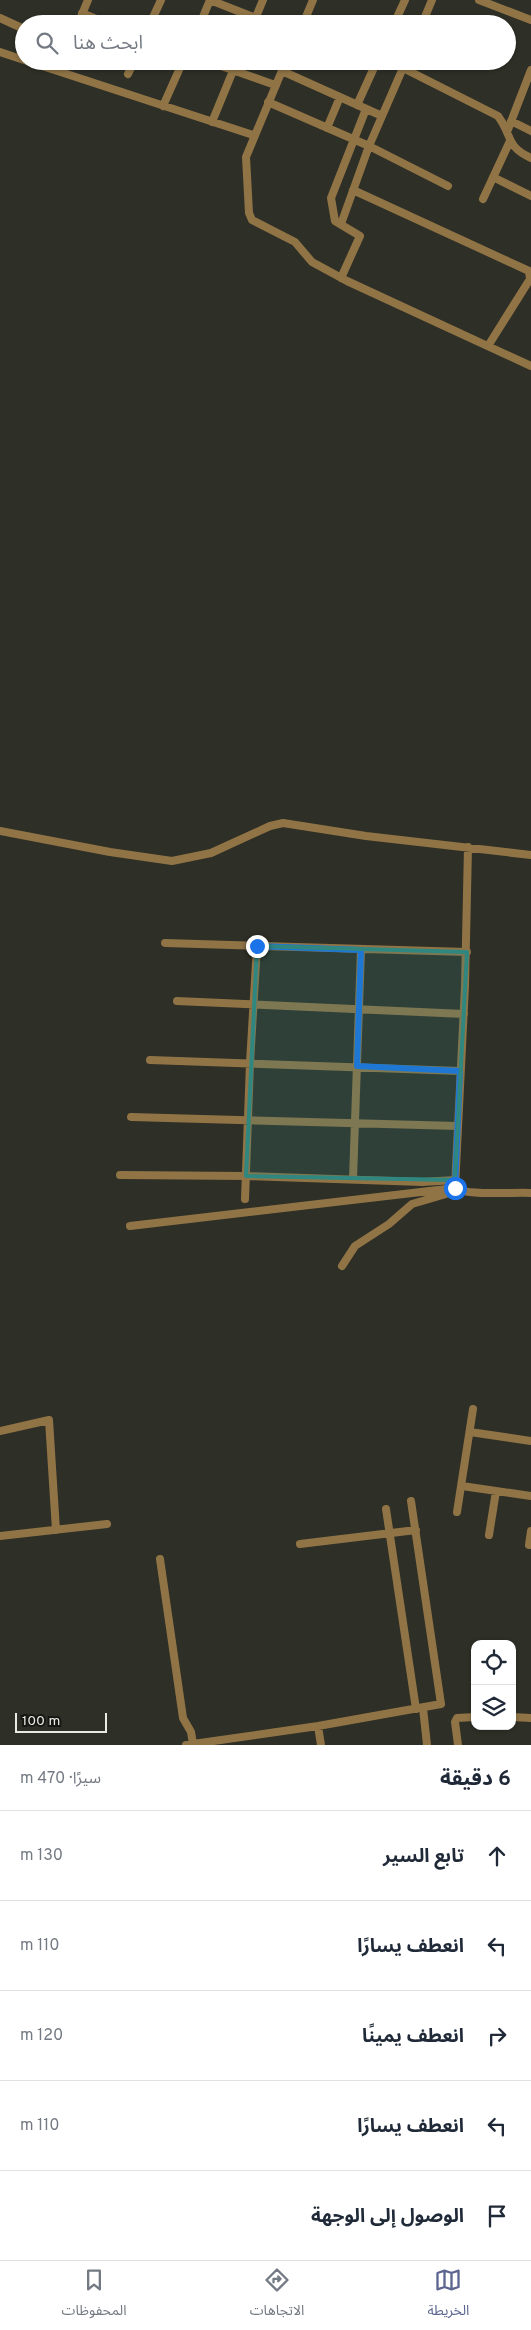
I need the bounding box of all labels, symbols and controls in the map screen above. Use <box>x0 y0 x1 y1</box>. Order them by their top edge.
search box <box>15 15 516 70</box>
icon: search <box>33 29 61 57</box>
text: ابحث هنا <box>73 32 143 56</box>
route end <box>246 935 269 958</box>
route start <box>444 1177 467 1200</box>
map controls <box>471 1640 516 1730</box>
button: locate <box>471 1640 516 1685</box>
button: layers <box>471 1685 516 1730</box>
scale bar <box>15 1710 108 1733</box>
text: 100 m <box>22 1713 60 1730</box>
text: 6 دقيقة <box>440 1766 511 1793</box>
text: سيرًا · 470 m <box>20 1769 101 1789</box>
icon: ahead <box>483 1842 511 1870</box>
text: تابع السير <box>383 1845 464 1869</box>
text: 130 m <box>20 1846 63 1866</box>
icon: left <box>483 1932 511 1960</box>
text: انعطف يسارًا <box>357 1935 464 1959</box>
text: 110 m <box>20 1936 60 1956</box>
icon: right <box>483 2022 511 2050</box>
text: انعطف يمينًا <box>362 2025 464 2049</box>
text: 120 m <box>20 2026 63 2046</box>
icon: left <box>483 2112 511 2140</box>
text: انعطف يسارًا <box>357 2115 464 2139</box>
text: 110 m <box>20 2116 60 2136</box>
icon: arrive <box>483 2202 511 2230</box>
text: الوصول إلى الوجهة <box>311 2205 464 2229</box>
tab: المحفوظات <box>62 2266 127 2325</box>
tab: الاتجاهات <box>250 2266 304 2325</box>
tab: الخريطة <box>427 2266 469 2325</box>

